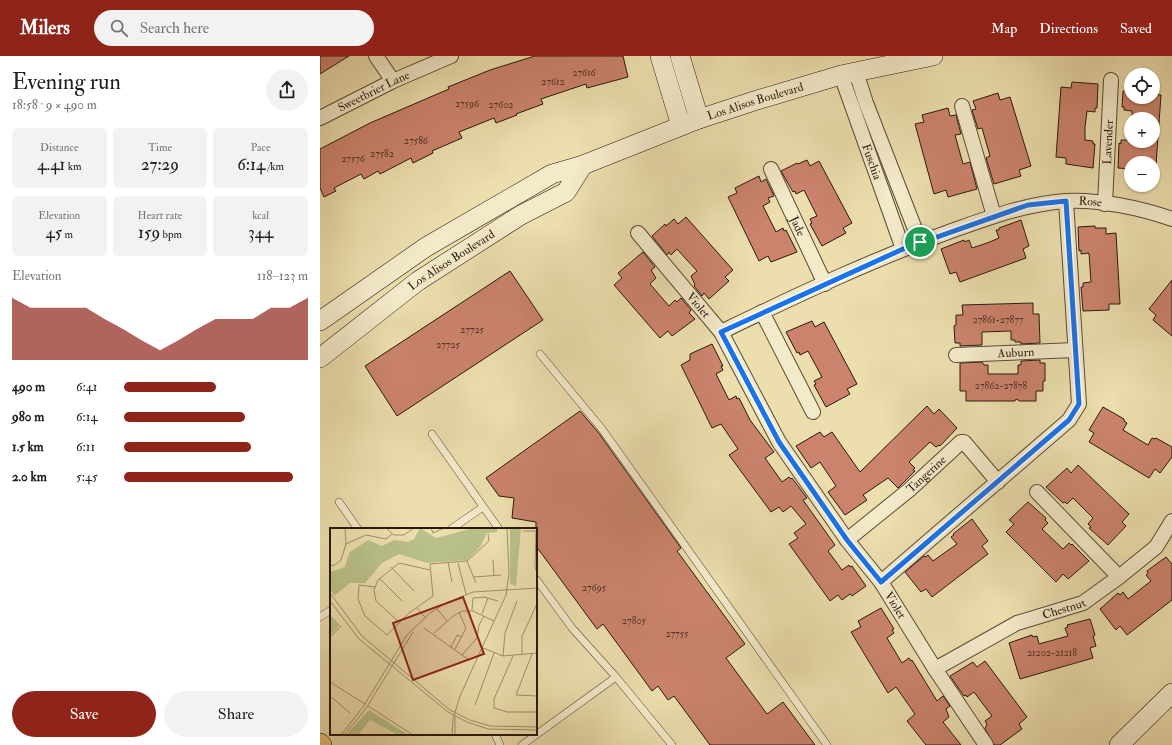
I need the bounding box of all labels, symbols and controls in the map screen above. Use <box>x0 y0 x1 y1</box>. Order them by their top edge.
search box <box>94 10 374 46</box>
text: Milers <box>20 16 70 40</box>
icon: search <box>108 17 130 39</box>
text: Search here <box>140 19 209 38</box>
text: Map <box>991 20 1017 37</box>
text: Directions <box>1039 20 1098 37</box>
text: Saved <box>1120 20 1152 37</box>
street label: Sweetbrier Lane <box>335 67 412 115</box>
house number: 27616 <box>572 67 597 79</box>
text: Evening run <box>12 68 121 96</box>
map controls <box>1124 68 1160 192</box>
button: locate <box>1124 68 1160 104</box>
button: share <box>266 69 308 111</box>
house number: 27612 <box>541 76 565 88</box>
street label: Los Alisos Boulevard <box>705 79 805 123</box>
text: 18:58 · 9 × 490 m <box>12 97 97 113</box>
house number: 27596 <box>455 98 480 110</box>
house number: 27602 <box>489 99 513 111</box>
button: + <box>1124 112 1160 148</box>
street label: Lavender <box>1099 119 1117 165</box>
house number: 27586 <box>404 135 429 147</box>
text: Distance <box>40 141 79 154</box>
text: Time <box>148 141 172 154</box>
text: Pace <box>251 141 271 154</box>
street label: Fuschia <box>859 142 885 183</box>
house number: 27582 <box>370 148 394 160</box>
house number: 27576 <box>341 153 366 165</box>
text: 4.41 <box>37 154 65 175</box>
text: 27:29 <box>141 154 179 175</box>
text: 6:14 <box>237 154 265 175</box>
button: − <box>1124 156 1160 192</box>
text: km <box>65 160 82 173</box>
text: /km <box>265 160 284 173</box>
street label: Rose <box>1078 193 1103 210</box>
text: Elevation <box>38 209 80 222</box>
text: Heart rate <box>138 209 182 222</box>
text: kcal <box>252 209 269 222</box>
street label: Jade <box>786 213 809 238</box>
text: 45 <box>46 222 62 243</box>
text: 159 <box>138 222 160 243</box>
text: 344 <box>248 222 273 243</box>
pin <box>903 225 937 259</box>
street label: Los Alisos Boulevard <box>405 226 497 293</box>
text: m <box>62 228 73 241</box>
text: bpm <box>160 228 182 241</box>
icon: arrive <box>909 231 931 253</box>
text: Elevation <box>12 268 62 284</box>
text: 118–123 m <box>257 268 308 284</box>
street label: Violet <box>683 289 714 321</box>
house number: 27861-27877 <box>973 314 1024 326</box>
house number: 27725 <box>460 324 484 336</box>
house number: 27725 <box>436 339 460 351</box>
street label: Auburn <box>996 344 1035 361</box>
text: 490 m <box>12 379 45 395</box>
text: 6:41 <box>76 379 97 395</box>
house number: 27862-27878 <box>975 380 1027 392</box>
text: 980 m <box>12 409 44 425</box>
text: 6:14 <box>76 409 97 425</box>
text: 1.5 km <box>12 439 44 455</box>
text: 6:11 <box>76 439 95 455</box>
street label: Tangerine <box>903 452 949 496</box>
text: 2.0 km <box>12 469 47 485</box>
text: 5:45 <box>76 469 98 485</box>
inset map <box>330 528 537 735</box>
house number: 27695 <box>582 582 607 594</box>
street label: Violet <box>881 589 909 622</box>
street label: Chestnut <box>1040 596 1089 622</box>
house number: 27805 <box>622 615 647 627</box>
house number: 27755 <box>665 628 689 640</box>
house number: 21202-21218 <box>1027 647 1077 659</box>
button: Save <box>12 691 156 737</box>
button: Share <box>164 691 308 737</box>

